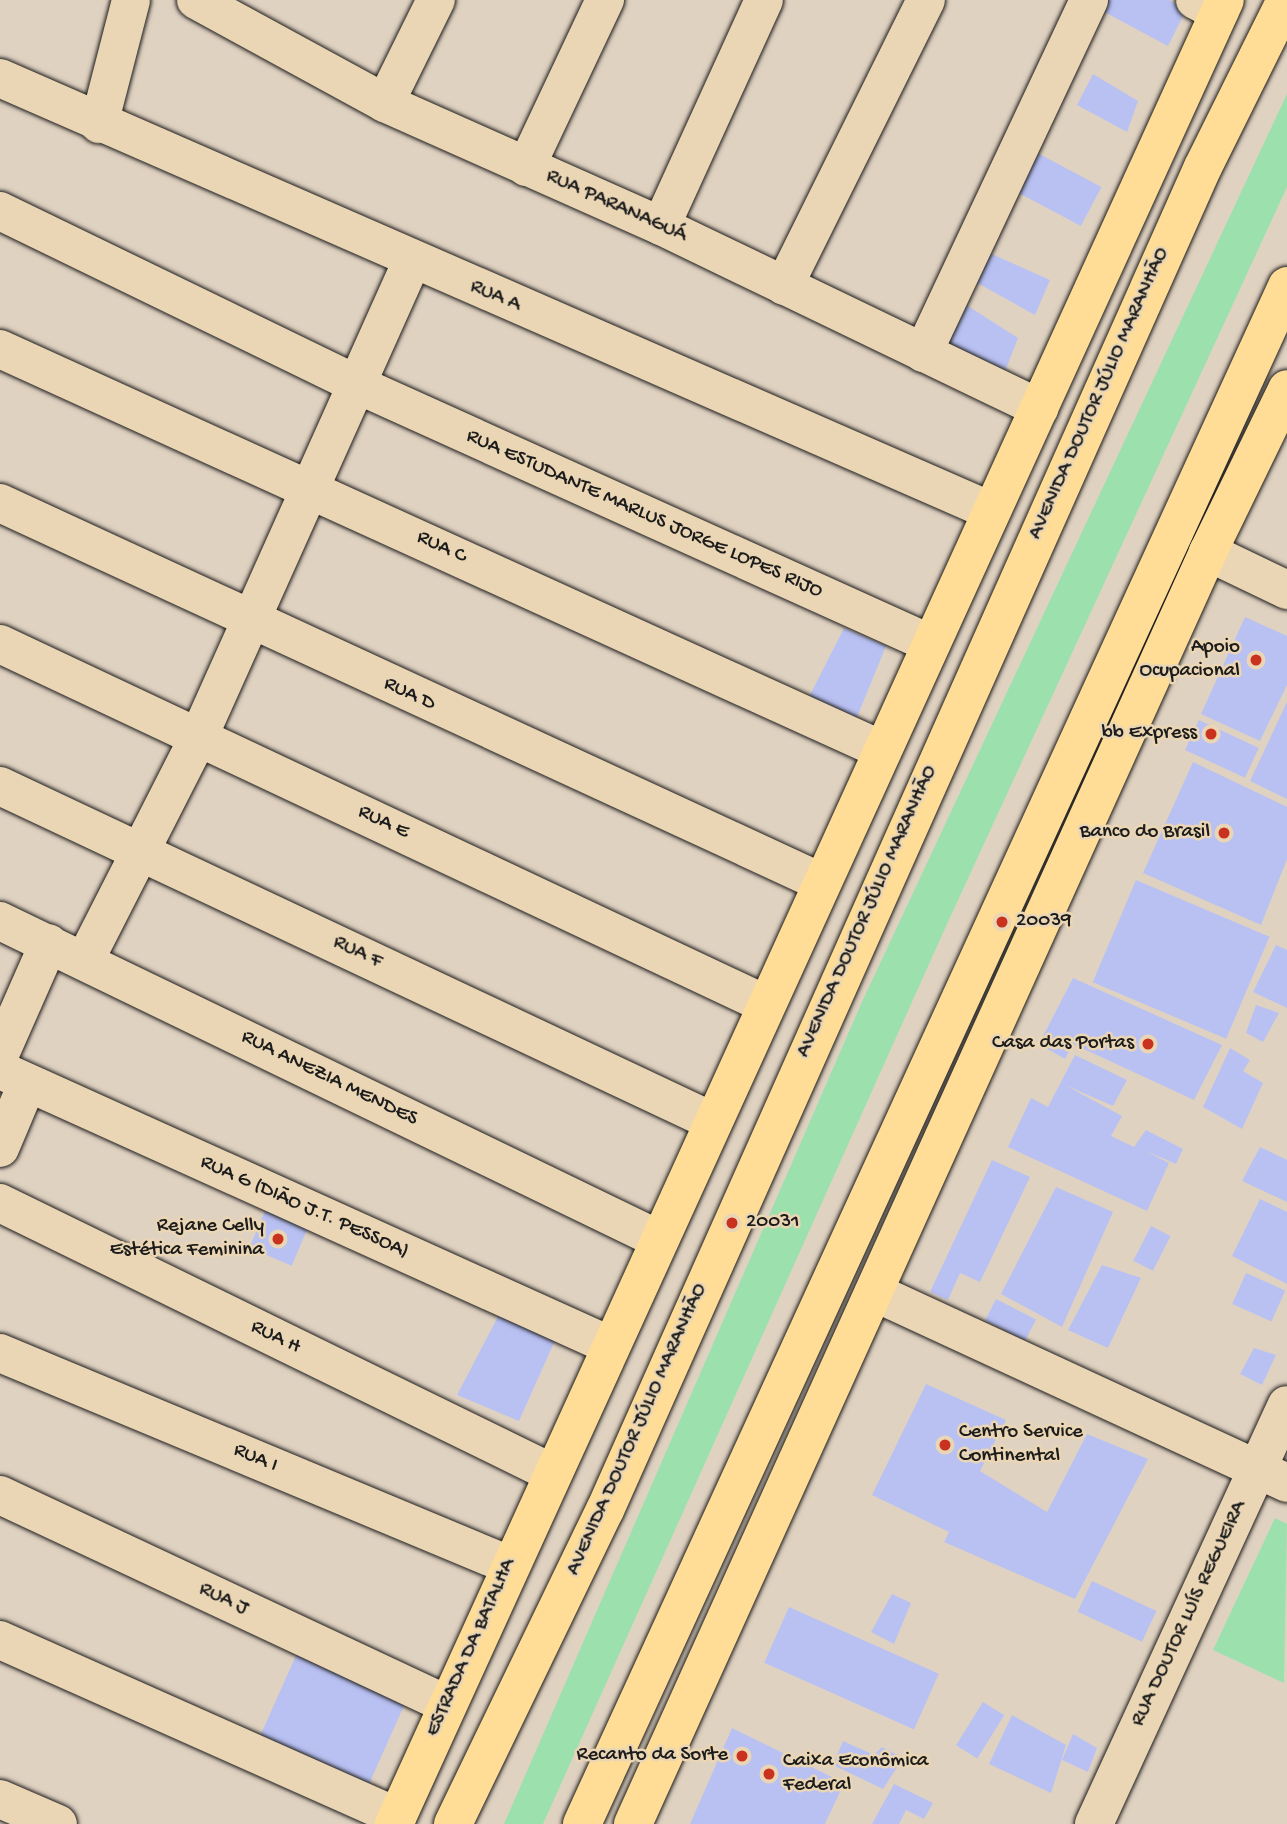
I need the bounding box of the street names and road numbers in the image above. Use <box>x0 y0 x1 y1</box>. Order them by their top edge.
street label: RUA PARANAGUÁ <box>542 165 690 249</box>
street label: AVENIDA DOUTOR JÚLIO MARANHÃO <box>1024 244 1176 544</box>
street label: RUA A <box>466 275 524 319</box>
street label: RUA ESTUDANTE MARLUS JORGE LOPES RIJO <box>462 425 826 605</box>
street label: RUA C <box>412 526 470 570</box>
street label: RUA D <box>379 672 439 718</box>
street label: AVENIDA DOUTOR JÚLIO MARANHÃO <box>792 762 944 1062</box>
street label: RUA E <box>353 800 413 846</box>
street label: RUA F <box>328 931 386 975</box>
street label: RUA ANEZIA MENDES <box>237 1025 421 1133</box>
street label: RUA G (DIÃO J.T. PESSOA) <box>196 1151 412 1265</box>
street label: AVENIDA DOUTOR JÚLIO MARANHÃO <box>562 1280 714 1580</box>
street label: RUA H <box>246 1315 304 1361</box>
street label: RUA I <box>229 1439 281 1479</box>
street label: RUA DOUTOR LUÍS REGUEIRA <box>1127 1497 1253 1731</box>
street label: ESTRADA DA BATALHA <box>421 1555 523 1741</box>
street label: RUA J <box>194 1578 252 1622</box>

